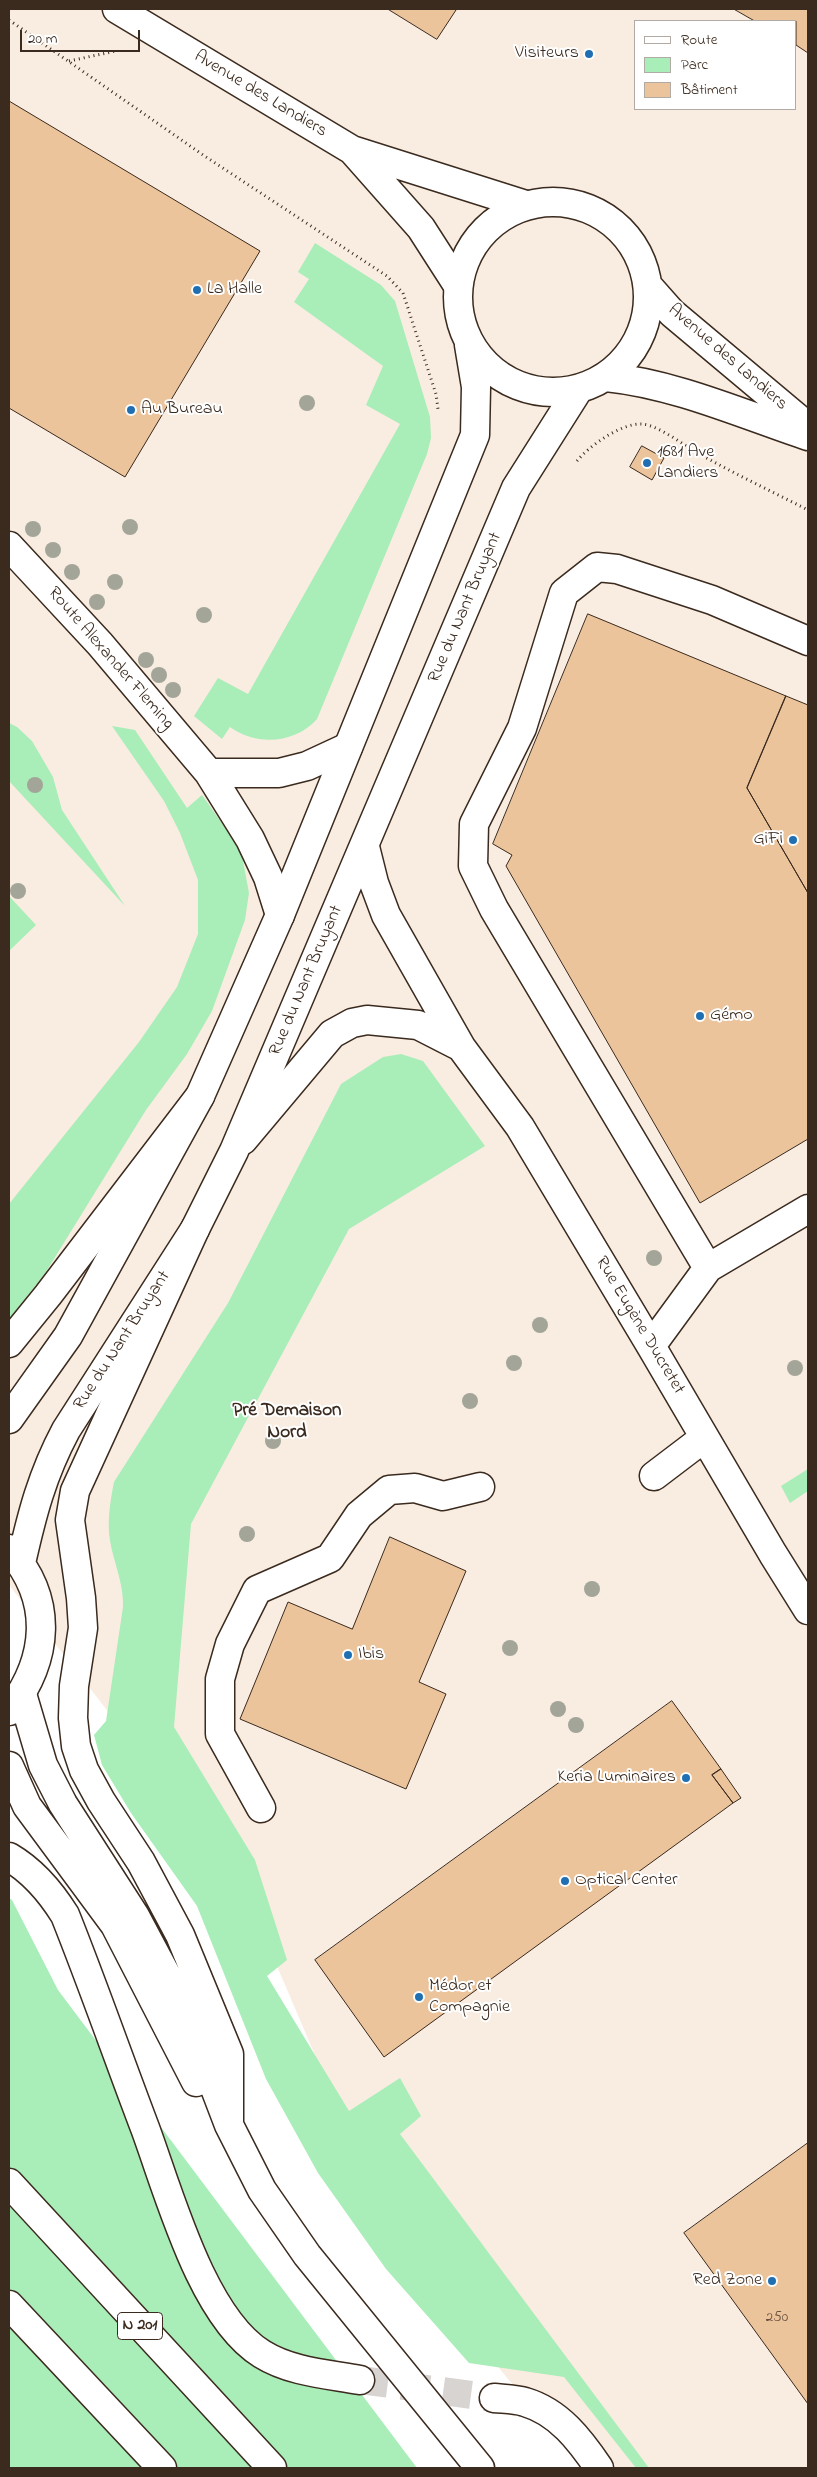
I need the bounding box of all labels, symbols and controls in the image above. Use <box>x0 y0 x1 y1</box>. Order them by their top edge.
scale bar <box>22 20 142 52</box>
legend <box>634 20 797 110</box>
text: 20 m <box>28 28 57 50</box>
text: Route <box>681 29 717 51</box>
place label: Visiteurs <box>515 43 579 65</box>
street label: Avenue des Landiers <box>189 47 331 143</box>
marker: Visiteurs <box>583 48 595 60</box>
text: Parc <box>681 54 708 76</box>
text: Bâtiment <box>681 79 738 101</box>
place label: La Halle <box>207 279 262 301</box>
marker: La Halle <box>191 284 203 296</box>
street label: Avenue des Landiers <box>663 300 791 416</box>
place label: Au Bureau <box>141 399 223 421</box>
marker: Au Bureau <box>125 404 137 416</box>
place label: 1681 Ave Landiers <box>657 442 718 484</box>
marker: 1681 Ave Landiers <box>641 457 653 469</box>
street label: Rue du Nant Bruyant <box>425 529 507 687</box>
street label: Route Alexander Fleming <box>42 583 178 735</box>
place label: GiFi <box>754 829 783 851</box>
marker: GiFi <box>787 834 799 846</box>
street label: Rue du Nant Bruyant <box>266 902 348 1060</box>
place label: Gémo <box>710 1005 753 1027</box>
marker: Gémo <box>694 1010 706 1022</box>
street label: Rue Eugène Ducretet <box>589 1253 689 1399</box>
street label: Rue du Nant Bruyant <box>70 1267 176 1415</box>
district label: Pré Demaison Nord <box>233 1401 341 1445</box>
place label: Ibis <box>358 1644 384 1666</box>
marker: Ibis <box>342 1649 354 1661</box>
place label: Keria Luminaires <box>557 1767 676 1789</box>
marker: Keria Luminaires <box>680 1772 692 1784</box>
place label: Optical Center <box>575 1870 678 1892</box>
marker: Optical Center <box>559 1875 571 1887</box>
place label: Médor et Compagnie <box>429 1976 510 2018</box>
marker: Médor et Compagnie <box>413 1991 425 2003</box>
place label: Red Zone <box>693 2270 762 2292</box>
marker: Red Zone <box>766 2275 778 2287</box>
house number: 250 <box>766 2310 788 2328</box>
road number: N 201 <box>118 2312 162 2340</box>

